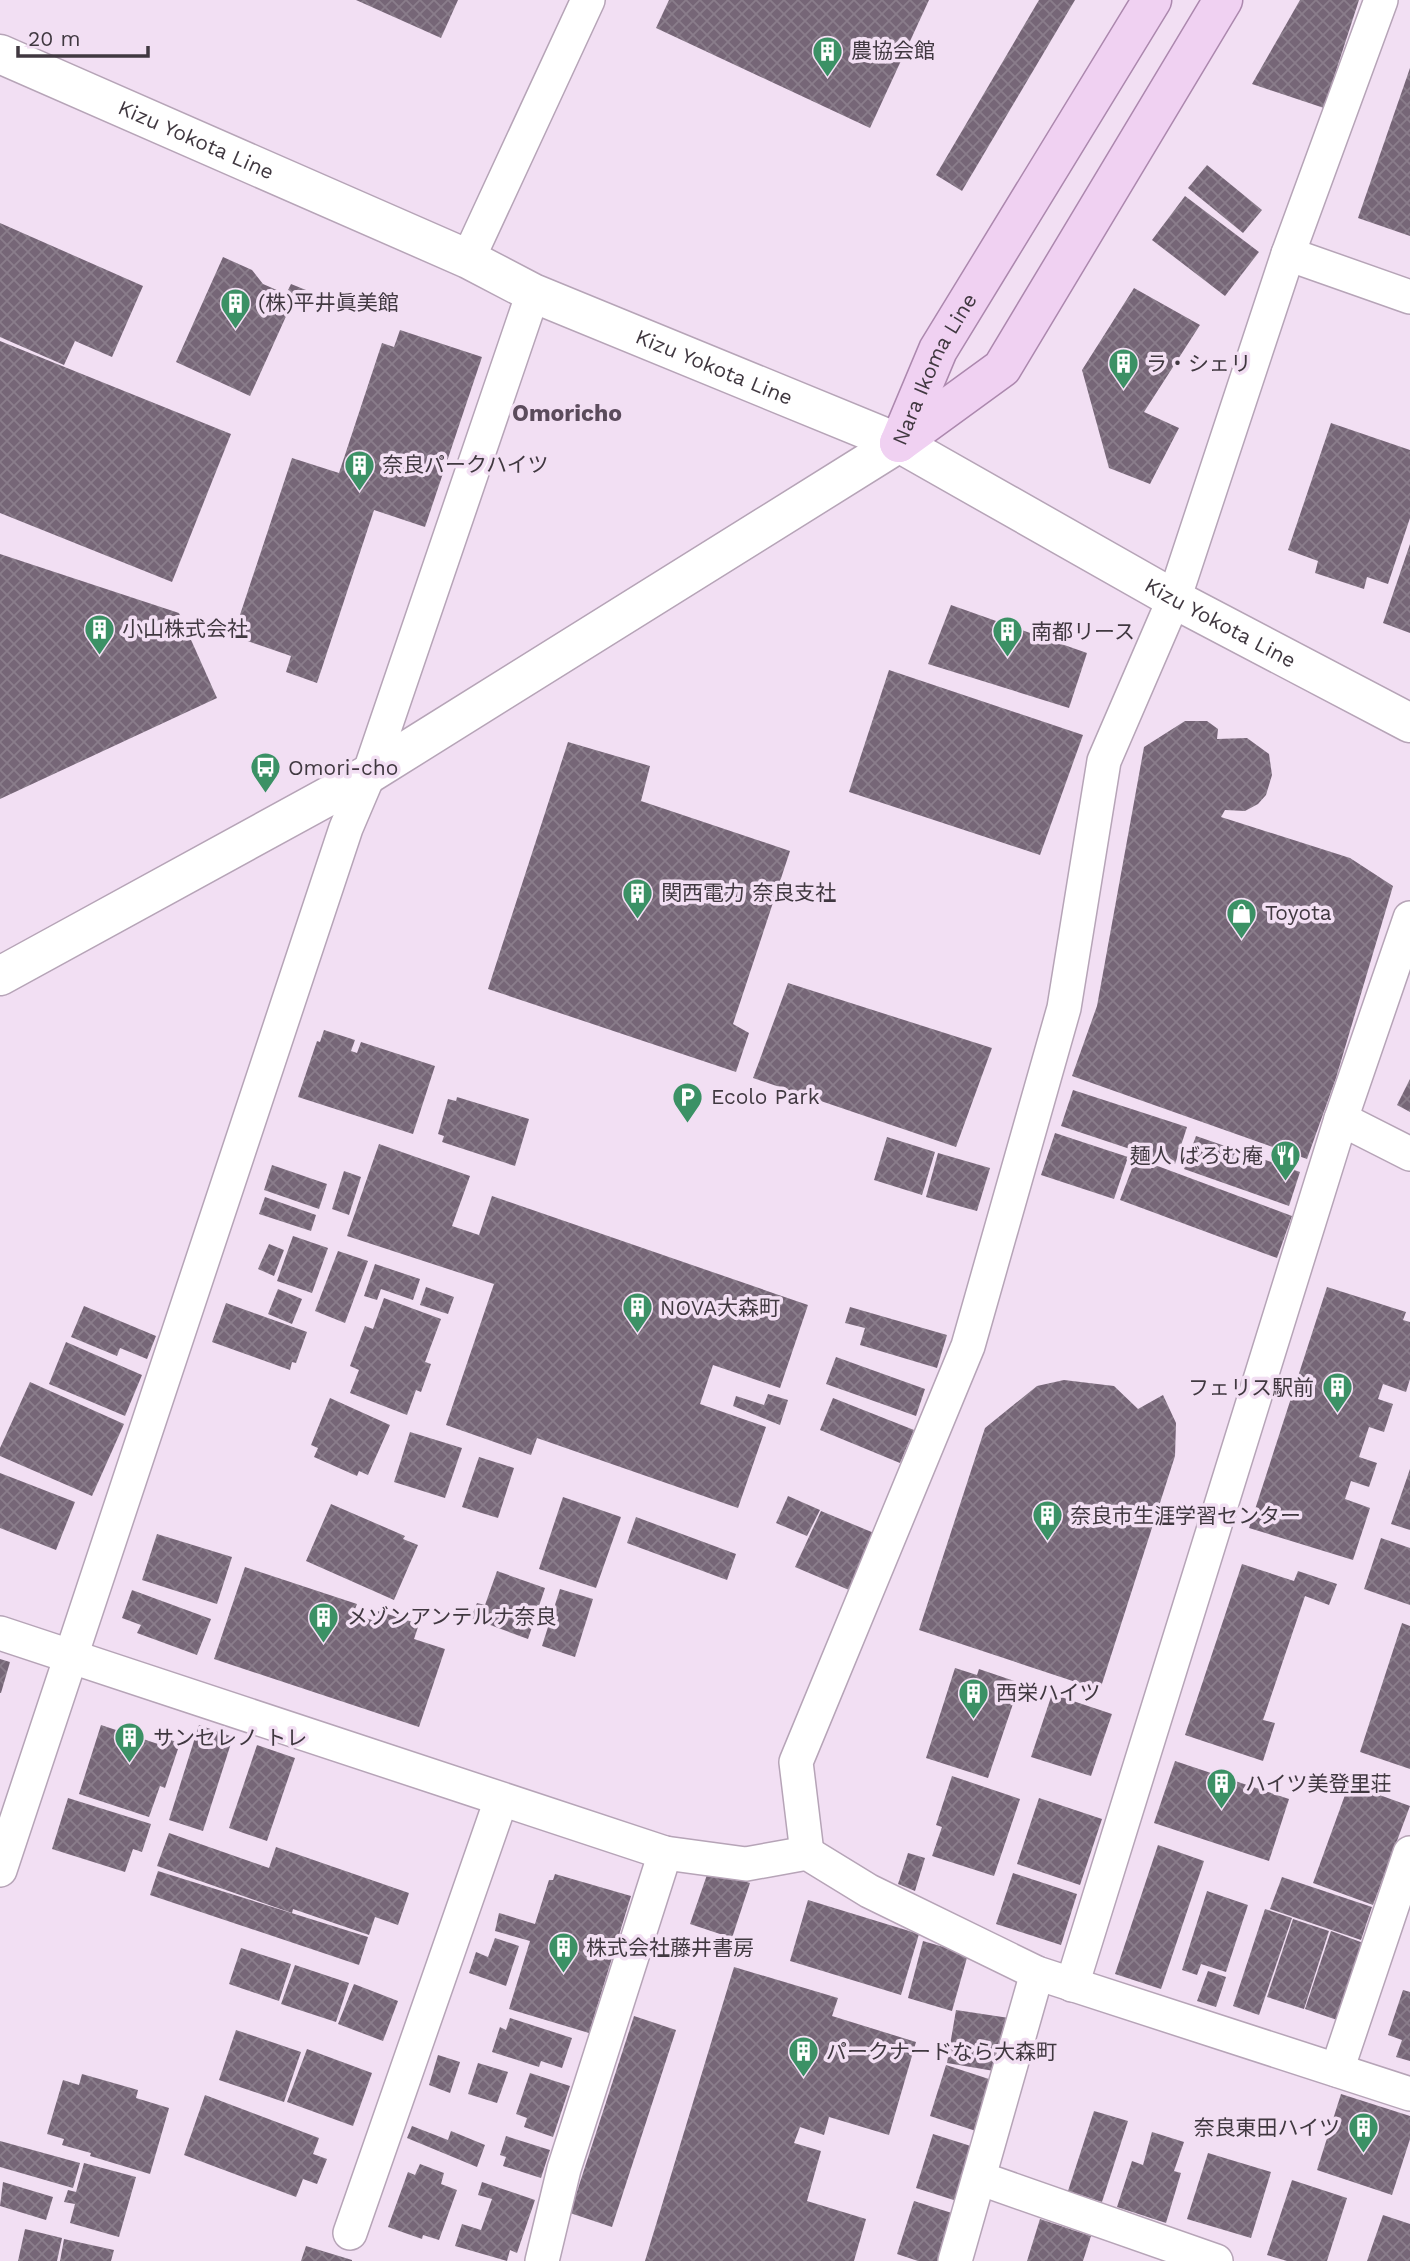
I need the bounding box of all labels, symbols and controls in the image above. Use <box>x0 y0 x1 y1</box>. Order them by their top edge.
scale bar <box>18 14 147 58</box>
text: 20 m <box>28 26 80 51</box>
building icon: 農協会館 <box>811 34 845 78</box>
place label: 農協会館 <box>851 38 935 63</box>
street label: Kizu Yokota Line <box>114 94 278 184</box>
building icon: (株)平井眞美館 <box>218 286 252 330</box>
street label: Nara Ikoma Line <box>887 288 982 449</box>
place label: (株)平井眞美館 <box>258 290 399 315</box>
street label: Kizu Yokota Line <box>632 323 797 410</box>
building icon: ラ・シェリ <box>1106 347 1140 391</box>
place label: ラ・シェリ <box>1146 351 1251 376</box>
district label: Omoricho <box>512 400 622 427</box>
building icon: 奈良パークハイツ <box>342 448 376 492</box>
place label: 奈良パークハイツ <box>382 452 549 477</box>
street label: Kizu Yokota Line <box>1140 572 1300 673</box>
building icon: 小山株式会社 <box>82 612 116 656</box>
building icon: 南都リース <box>991 615 1025 659</box>
place label: 小山株式会社 <box>122 616 248 641</box>
place label: 南都リース <box>1031 619 1135 644</box>
bus stop icon: Omori-cho <box>248 751 282 795</box>
place label: Omori-cho <box>288 755 398 780</box>
building icon: 関西電力 奈良支社 <box>621 876 655 920</box>
place label: 関西電力 奈良支社 <box>661 880 836 905</box>
shop icon: Toyota <box>1225 896 1259 940</box>
place label: Toyota <box>1265 900 1332 925</box>
parking icon: Ecolo Park <box>671 1080 705 1124</box>
place label: Ecolo Park <box>711 1084 820 1109</box>
restaurant icon: 麺人 ばろむ庵 <box>1269 1139 1303 1183</box>
place label: 麺人 ばろむ庵 <box>1130 1143 1263 1168</box>
building icon: NOVA大森町 <box>620 1291 654 1335</box>
place label: NOVA大森町 <box>660 1295 780 1320</box>
building icon: フェリス駅前 <box>1320 1371 1354 1415</box>
place label: フェリス駅前 <box>1188 1375 1314 1400</box>
building icon: 奈良市生涯学習センター <box>1030 1499 1064 1543</box>
place label: 奈良市生涯学習センター <box>1070 1503 1301 1528</box>
building icon: メゾンアンテルナ奈良 <box>307 1600 341 1644</box>
place label: メゾンアンテルナ奈良 <box>347 1604 556 1629</box>
building icon: 西栄ハイツ <box>956 1676 990 1720</box>
place label: 西栄ハイツ <box>996 1680 1101 1705</box>
building icon: サンセレノ トレ <box>113 1721 147 1765</box>
place label: サンセレノ トレ <box>153 1725 307 1750</box>
building icon: ハイツ美登里荘 <box>1205 1767 1239 1811</box>
place label: ハイツ美登里荘 <box>1245 1771 1392 1796</box>
building icon: 株式会社藤井書房 <box>546 1931 580 1975</box>
place label: 株式会社藤井書房 <box>586 1935 754 1960</box>
building icon: パークナードなら大森町 <box>786 2035 820 2079</box>
place label: パークナードなら大森町 <box>826 2039 1057 2064</box>
building icon: 奈良東田ハイツ <box>1346 2111 1380 2155</box>
place label: 奈良東田ハイツ <box>1193 2115 1340 2140</box>

